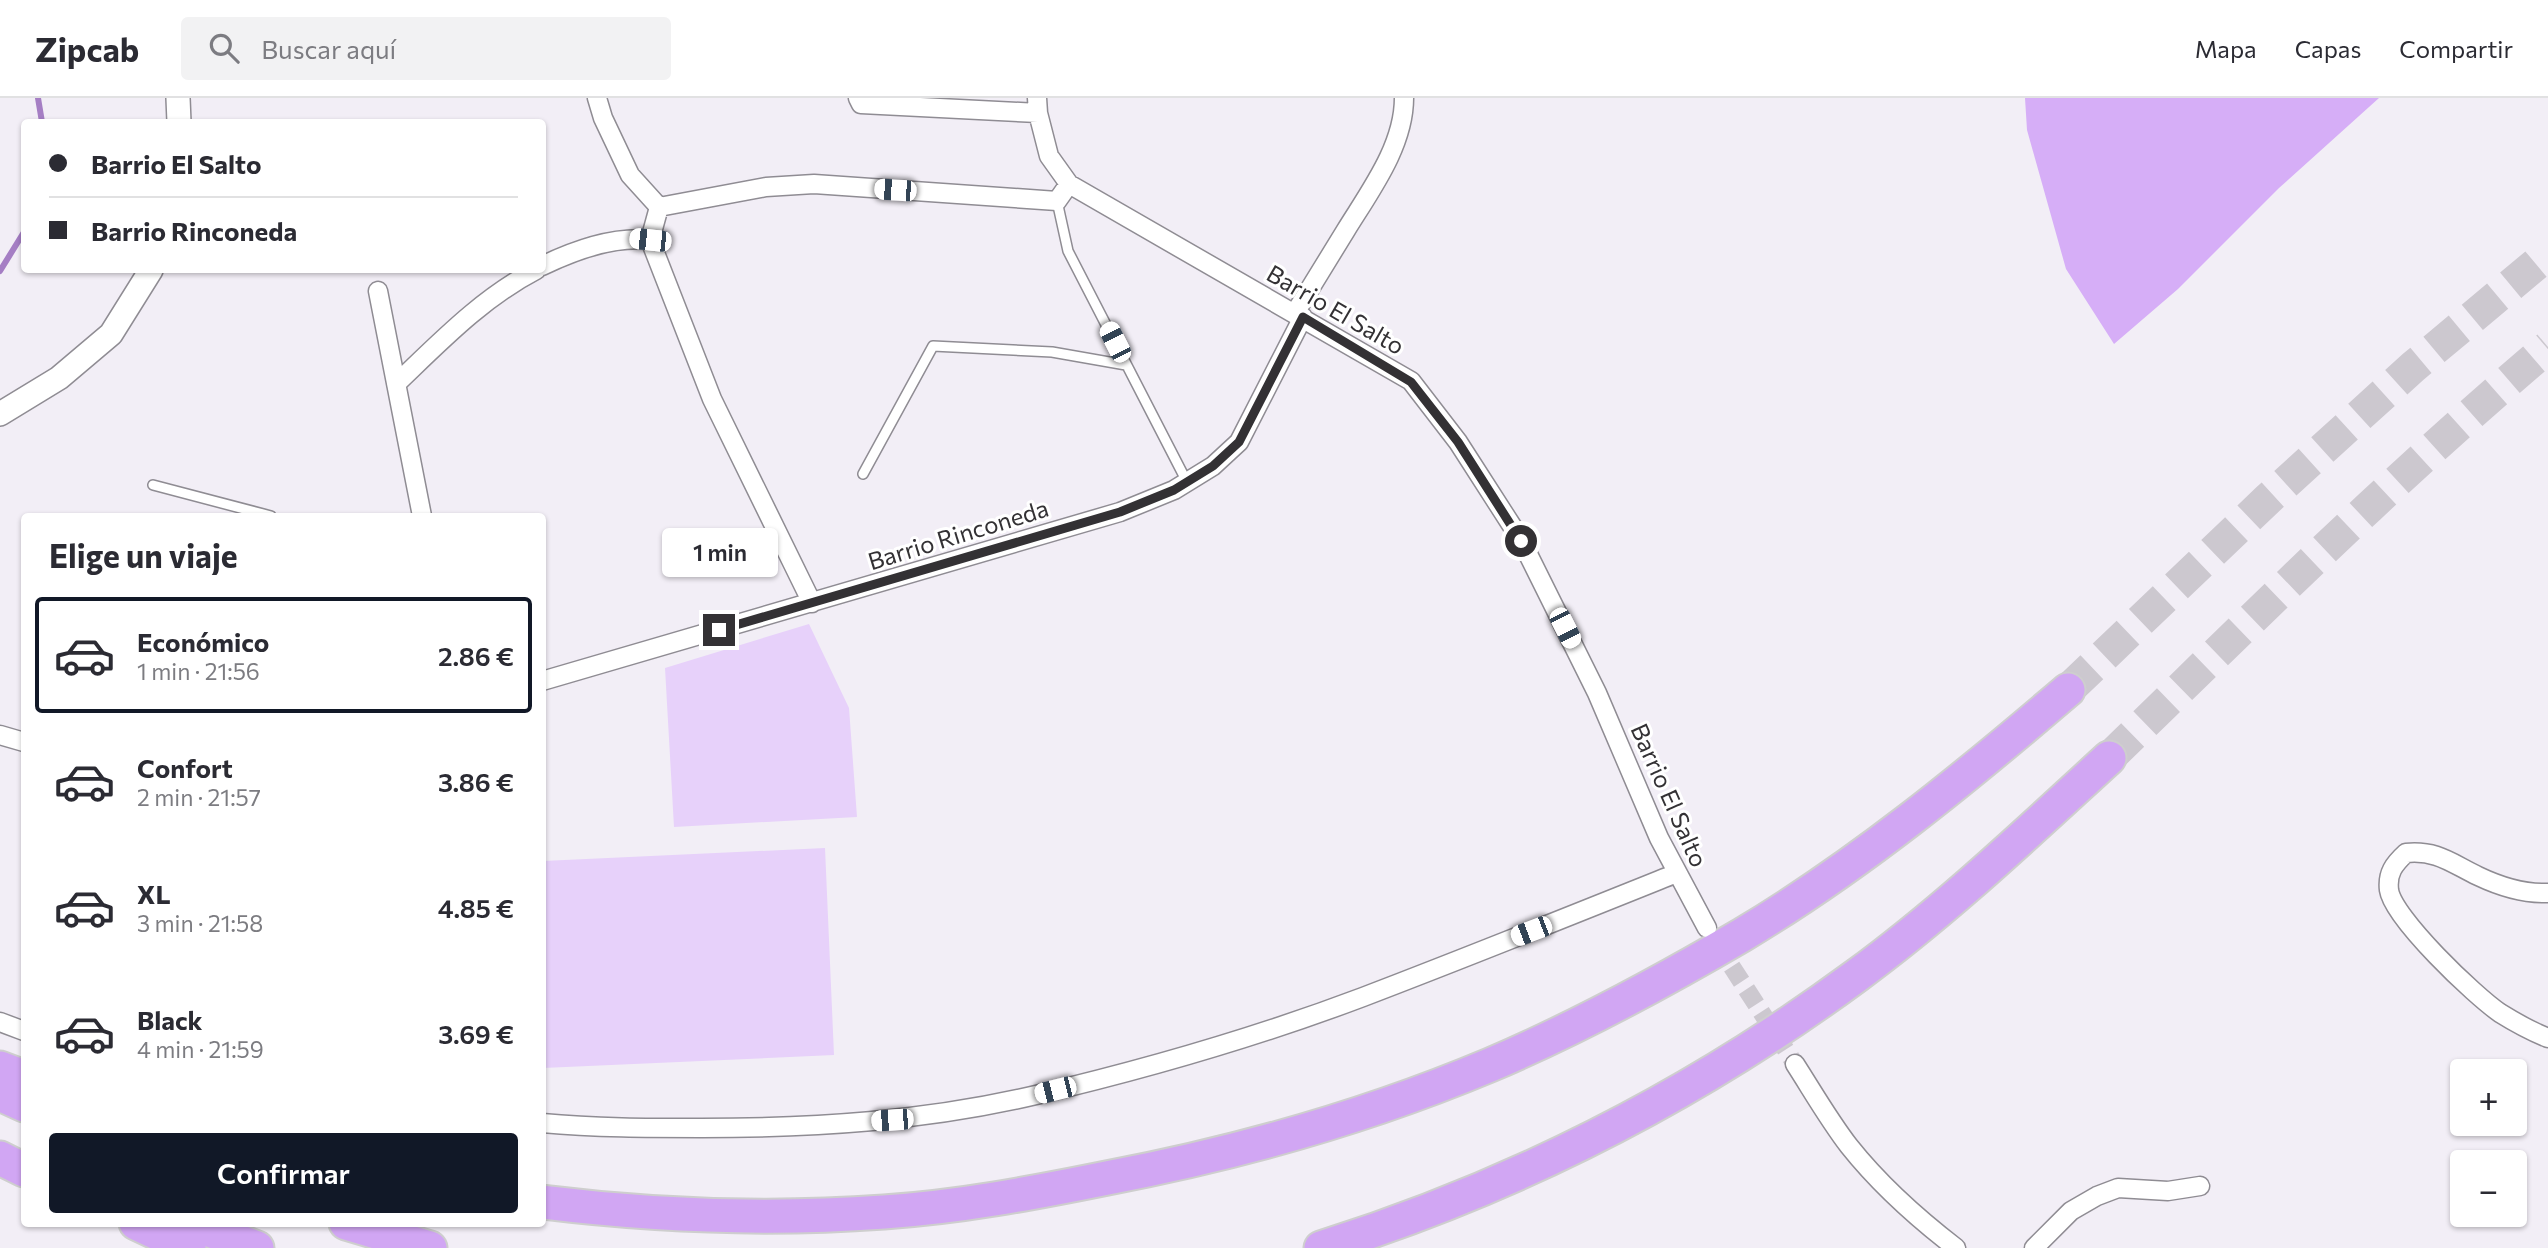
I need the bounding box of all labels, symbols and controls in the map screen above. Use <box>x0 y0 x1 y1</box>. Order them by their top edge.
search box <box>181 17 671 80</box>
text: Zipcab <box>35 28 139 69</box>
icon: search <box>205 29 243 67</box>
text: Buscar aquí <box>261 33 396 64</box>
text: Mapa <box>2195 34 2257 63</box>
text: Capas <box>2295 34 2361 63</box>
text: Compartir <box>2399 34 2513 63</box>
text: Barrio El Salto <box>91 148 262 179</box>
car <box>874 178 917 202</box>
text: Barrio Rinconeda <box>91 215 297 246</box>
car <box>629 227 672 253</box>
street label: Barrio El Salto <box>1262 258 1410 360</box>
car <box>1097 319 1134 365</box>
street label: Barrio Rinconeda <box>864 493 1052 575</box>
route start <box>1505 525 1537 557</box>
callout: 1 min <box>661 528 777 578</box>
text: Elige un viaje <box>49 535 238 575</box>
text: 1 min <box>693 538 747 566</box>
car <box>1547 605 1584 651</box>
route end <box>703 614 735 646</box>
icon: car <box>53 624 116 687</box>
text: Económico <box>137 626 269 657</box>
text: 2.86 € <box>438 640 514 671</box>
text: 1 min · 21:56 <box>137 657 260 685</box>
street label: Barrio El Salto <box>1625 719 1715 871</box>
icon: car <box>53 750 116 813</box>
text: Confort <box>137 752 233 783</box>
text: 3.86 € <box>438 766 514 797</box>
text: 2 min · 21:57 <box>137 783 261 811</box>
icon: car <box>53 876 116 939</box>
text: XL <box>137 878 171 909</box>
text: 4.85 € <box>438 892 514 923</box>
text: 3 min · 21:58 <box>137 909 263 937</box>
car <box>1508 914 1555 948</box>
icon: car <box>53 1002 116 1065</box>
text: Black <box>137 1004 203 1035</box>
text: 3.69 € <box>438 1018 514 1049</box>
text: 4 min · 21:59 <box>137 1035 264 1063</box>
map controls <box>2450 1059 2527 1227</box>
button: + <box>2450 1059 2527 1136</box>
car <box>1033 1075 1078 1105</box>
car <box>871 1108 914 1132</box>
button: Confirmar <box>49 1133 518 1213</box>
button: − <box>2450 1150 2527 1227</box>

